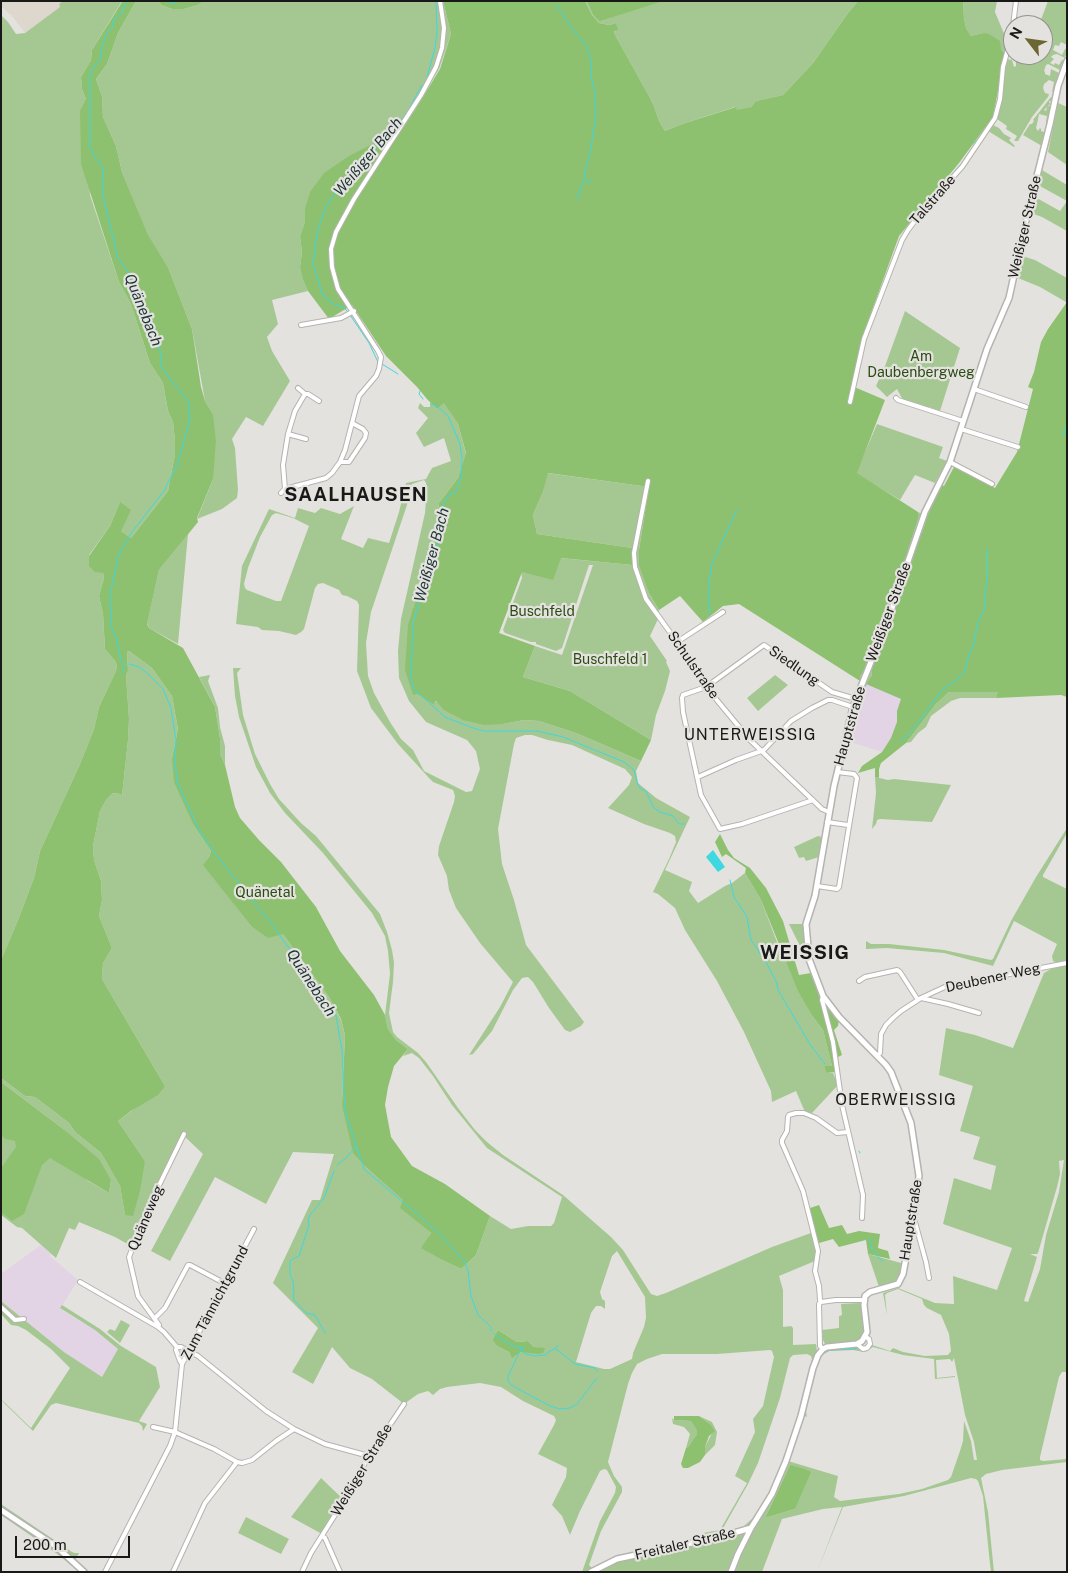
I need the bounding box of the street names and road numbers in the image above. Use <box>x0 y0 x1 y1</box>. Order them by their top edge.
street label: Talstraße <box>907 172 959 228</box>
street label: Weißiger Straße <box>1005 174 1045 280</box>
street label: Weißiger Straße <box>863 560 915 664</box>
street label: Schulstraße <box>664 628 722 702</box>
street label: Siedlung <box>765 642 823 690</box>
street label: Hauptstraße <box>831 684 869 768</box>
street label: Deubener Weg <box>944 960 1042 996</box>
street label: Hauptstraße <box>896 1178 926 1262</box>
street label: Quäneweg <box>125 1183 167 1253</box>
street label: Zum Tännichtgrund <box>178 1243 252 1363</box>
street label: Weißiger Straße <box>328 1421 396 1519</box>
street label: Freitaler Straße <box>633 1524 737 1564</box>

